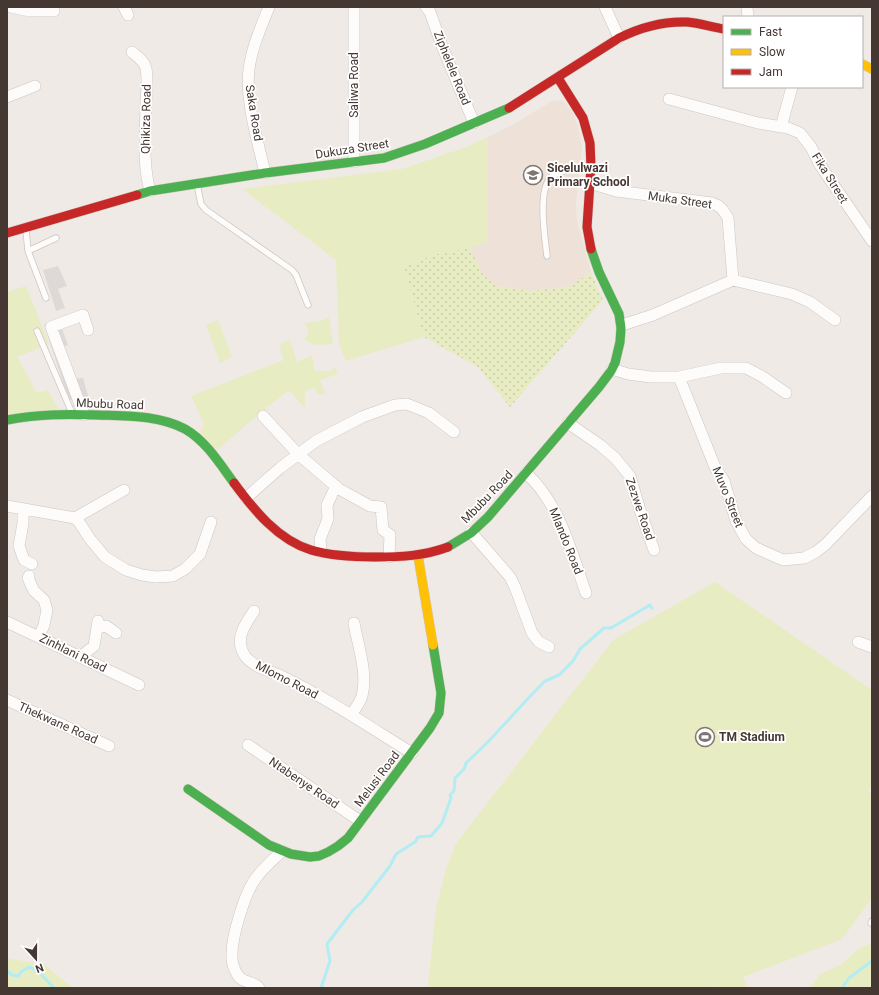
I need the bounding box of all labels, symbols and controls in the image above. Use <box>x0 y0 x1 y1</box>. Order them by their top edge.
legend <box>723 16 863 88</box>
text: Fast <box>759 25 782 39</box>
street label: Ziphelele Road <box>431 29 473 107</box>
text: Slow <box>759 45 785 59</box>
street label: Saliwa Road <box>347 52 361 118</box>
text: Jam <box>759 65 783 79</box>
street label: Qhikiza Road <box>138 84 154 154</box>
street label: Saka Road <box>243 84 265 142</box>
street label: Dukuza Street <box>314 136 390 162</box>
street label: Fika Street <box>809 150 851 206</box>
place label: Sicelulwazi Primary School <box>547 161 630 189</box>
school or university icon: Sicelulwazi Primary School <box>522 164 544 186</box>
street label: Muka Street <box>647 189 713 211</box>
street label: Mbubu Road <box>76 396 144 412</box>
street label: Muvo Street <box>709 465 747 529</box>
street label: Mbubu Road <box>458 468 516 526</box>
street label: Zezwe Road <box>623 476 657 542</box>
street label: Mlando Road <box>546 506 586 576</box>
street label: Zinhlani Road <box>37 631 109 675</box>
street label: Mlomo Road <box>253 658 321 702</box>
street label: Thekwane Road <box>16 699 100 747</box>
sports icon: TM Stadium <box>694 726 716 748</box>
place label: TM Stadium <box>719 730 785 744</box>
street label: Melusi Road <box>352 748 402 810</box>
street label: Ntabenye Road <box>266 754 342 812</box>
north arrow <box>16 939 56 979</box>
text: N <box>33 960 45 975</box>

